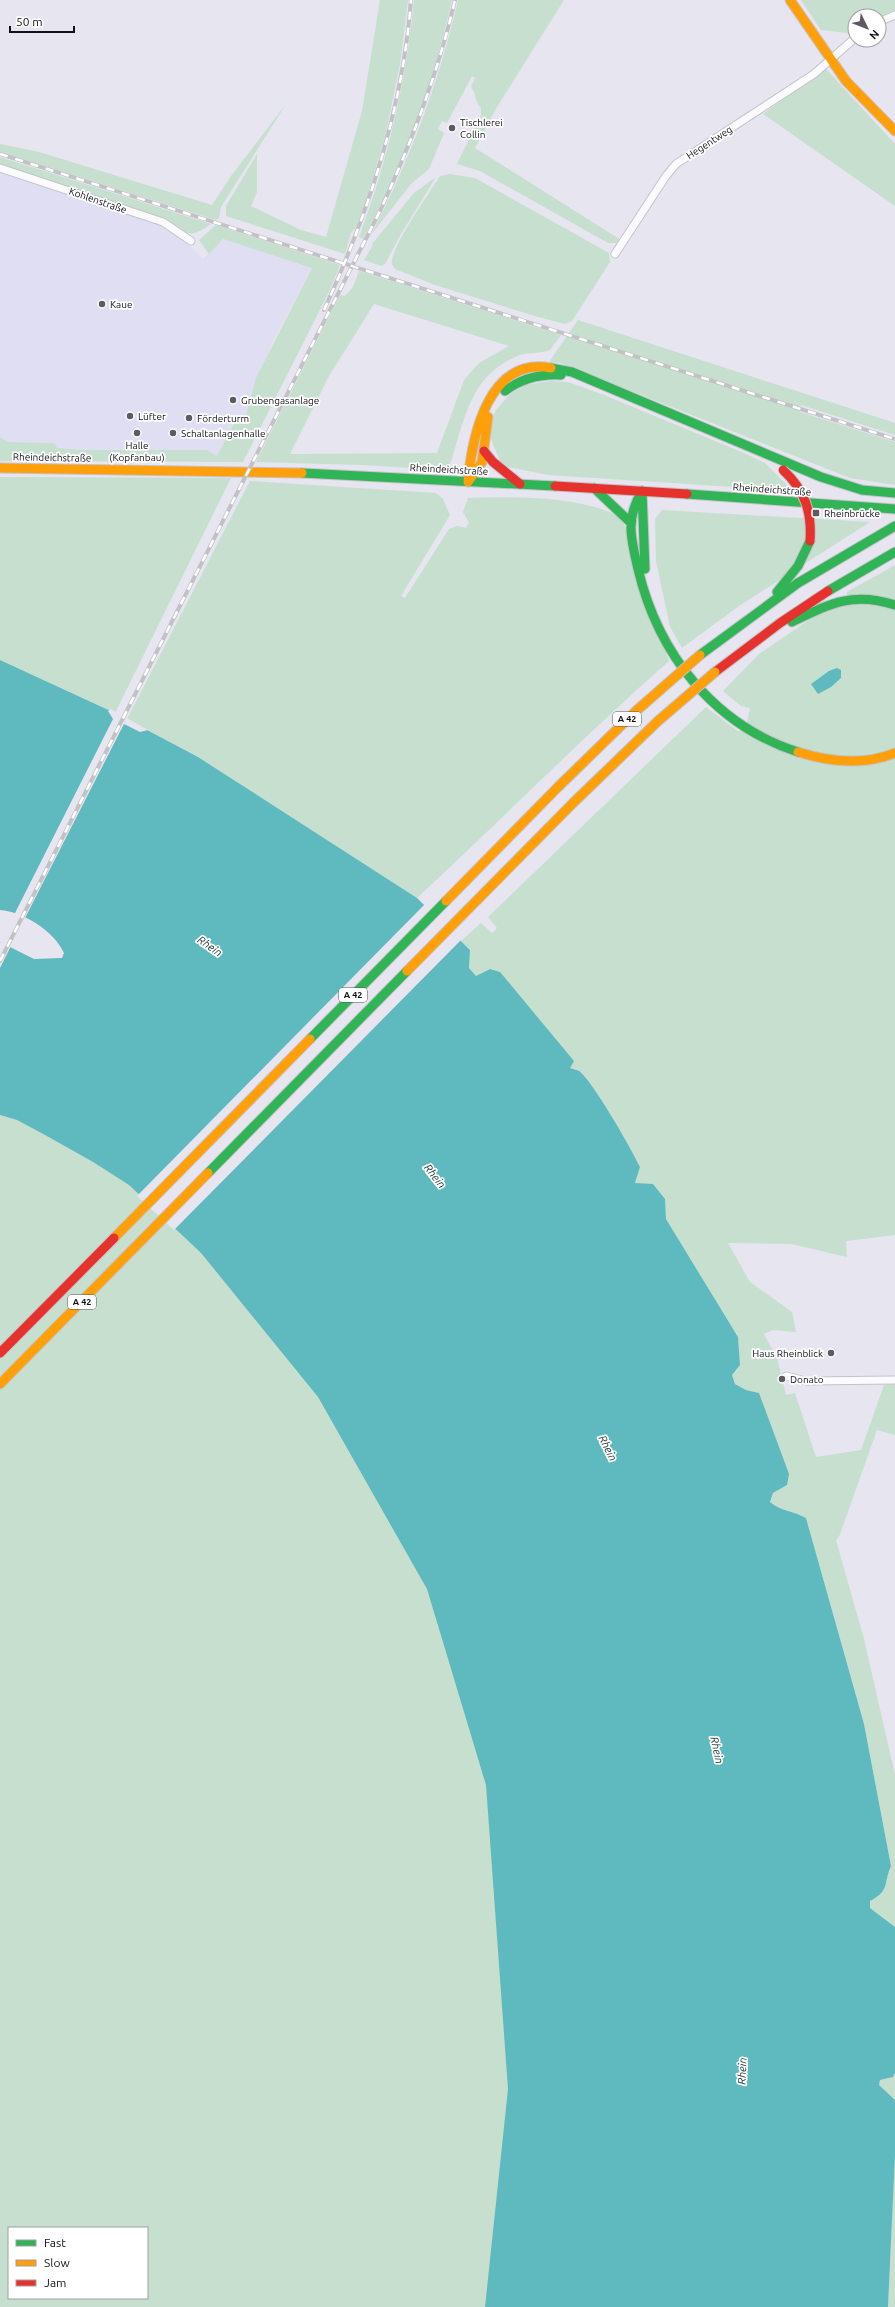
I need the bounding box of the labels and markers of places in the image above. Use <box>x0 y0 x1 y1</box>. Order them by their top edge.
place label: Tischlerei Collin <box>460 117 503 140</box>
marker: Tischlerei Collin <box>447 123 457 133</box>
marker: Kaue <box>97 299 107 309</box>
place label: Kaue <box>110 299 132 310</box>
marker: Grubengasanlage <box>228 395 238 405</box>
place label: Grubengasanlage <box>241 395 319 406</box>
marker: Lüfter <box>125 411 135 421</box>
place label: Lüfter <box>138 411 166 422</box>
marker: Förderturm <box>184 413 194 423</box>
place label: Förderturm <box>197 413 249 424</box>
marker: Halle (Kopfanbau) <box>132 428 142 438</box>
marker: Schaltanlagenhalle <box>168 428 178 438</box>
place label: Schaltanlagenhalle <box>181 428 266 439</box>
place label: Halle (Kopfanbau) <box>109 440 165 463</box>
marker: Rheinbrücke <box>811 508 821 518</box>
place label: Rheinbrücke <box>824 508 880 519</box>
place label: Haus Rheinblick <box>752 1348 823 1359</box>
marker: Haus Rheinblick <box>826 1348 836 1358</box>
marker: Donato <box>777 1374 787 1384</box>
place label: Donato <box>790 1374 824 1385</box>

